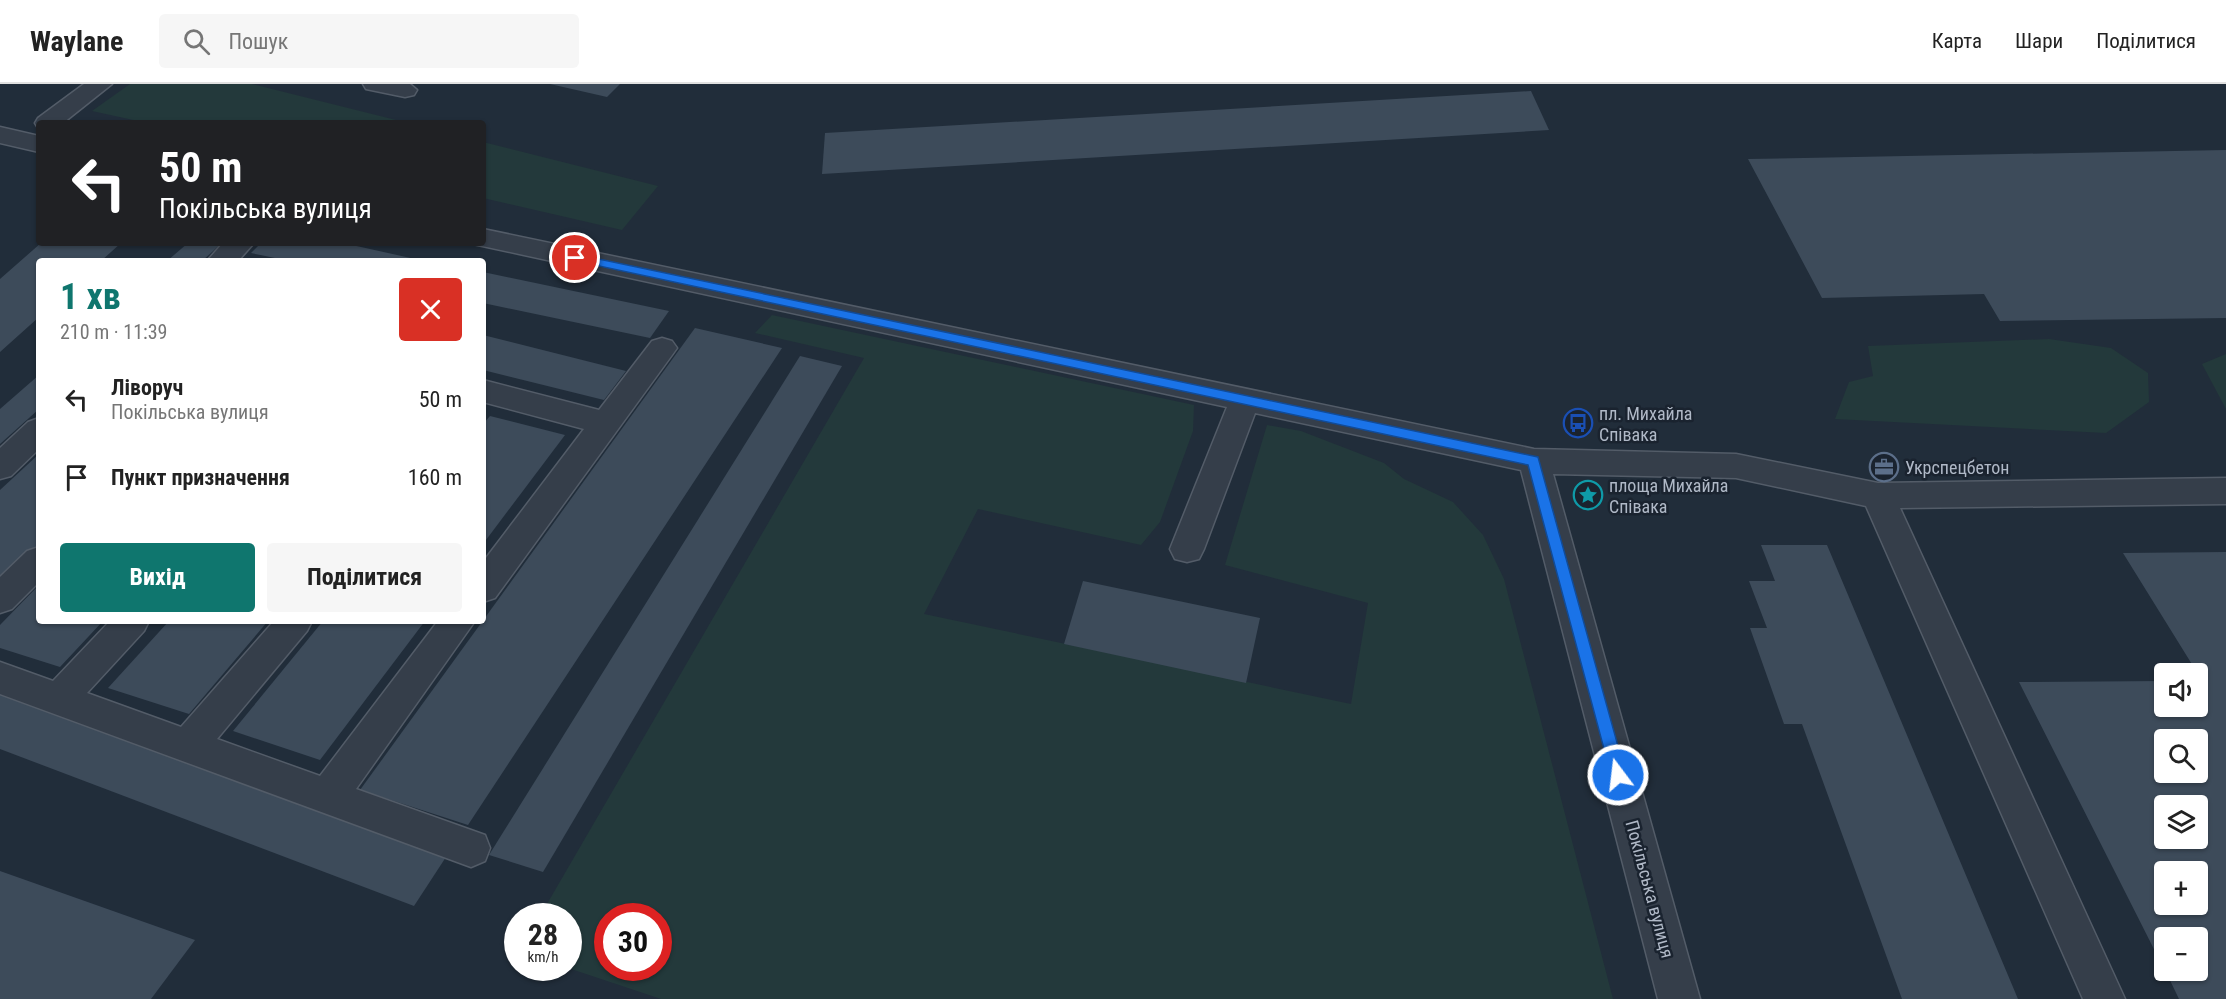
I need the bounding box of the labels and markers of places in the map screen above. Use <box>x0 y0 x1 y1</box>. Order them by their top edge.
pin <box>549 232 600 283</box>
place label: пл. Михайла Співака <box>1599 403 1693 445</box>
bus stop icon: пл. Михайла Співака <box>1562 407 1594 439</box>
office icon: Укрспецбетон <box>1868 451 1900 483</box>
place label: Укрспецбетон <box>1905 457 2009 478</box>
place label: площа Михайла Співака <box>1609 475 1728 517</box>
place icon: площа Михайла Співака <box>1572 479 1604 511</box>

